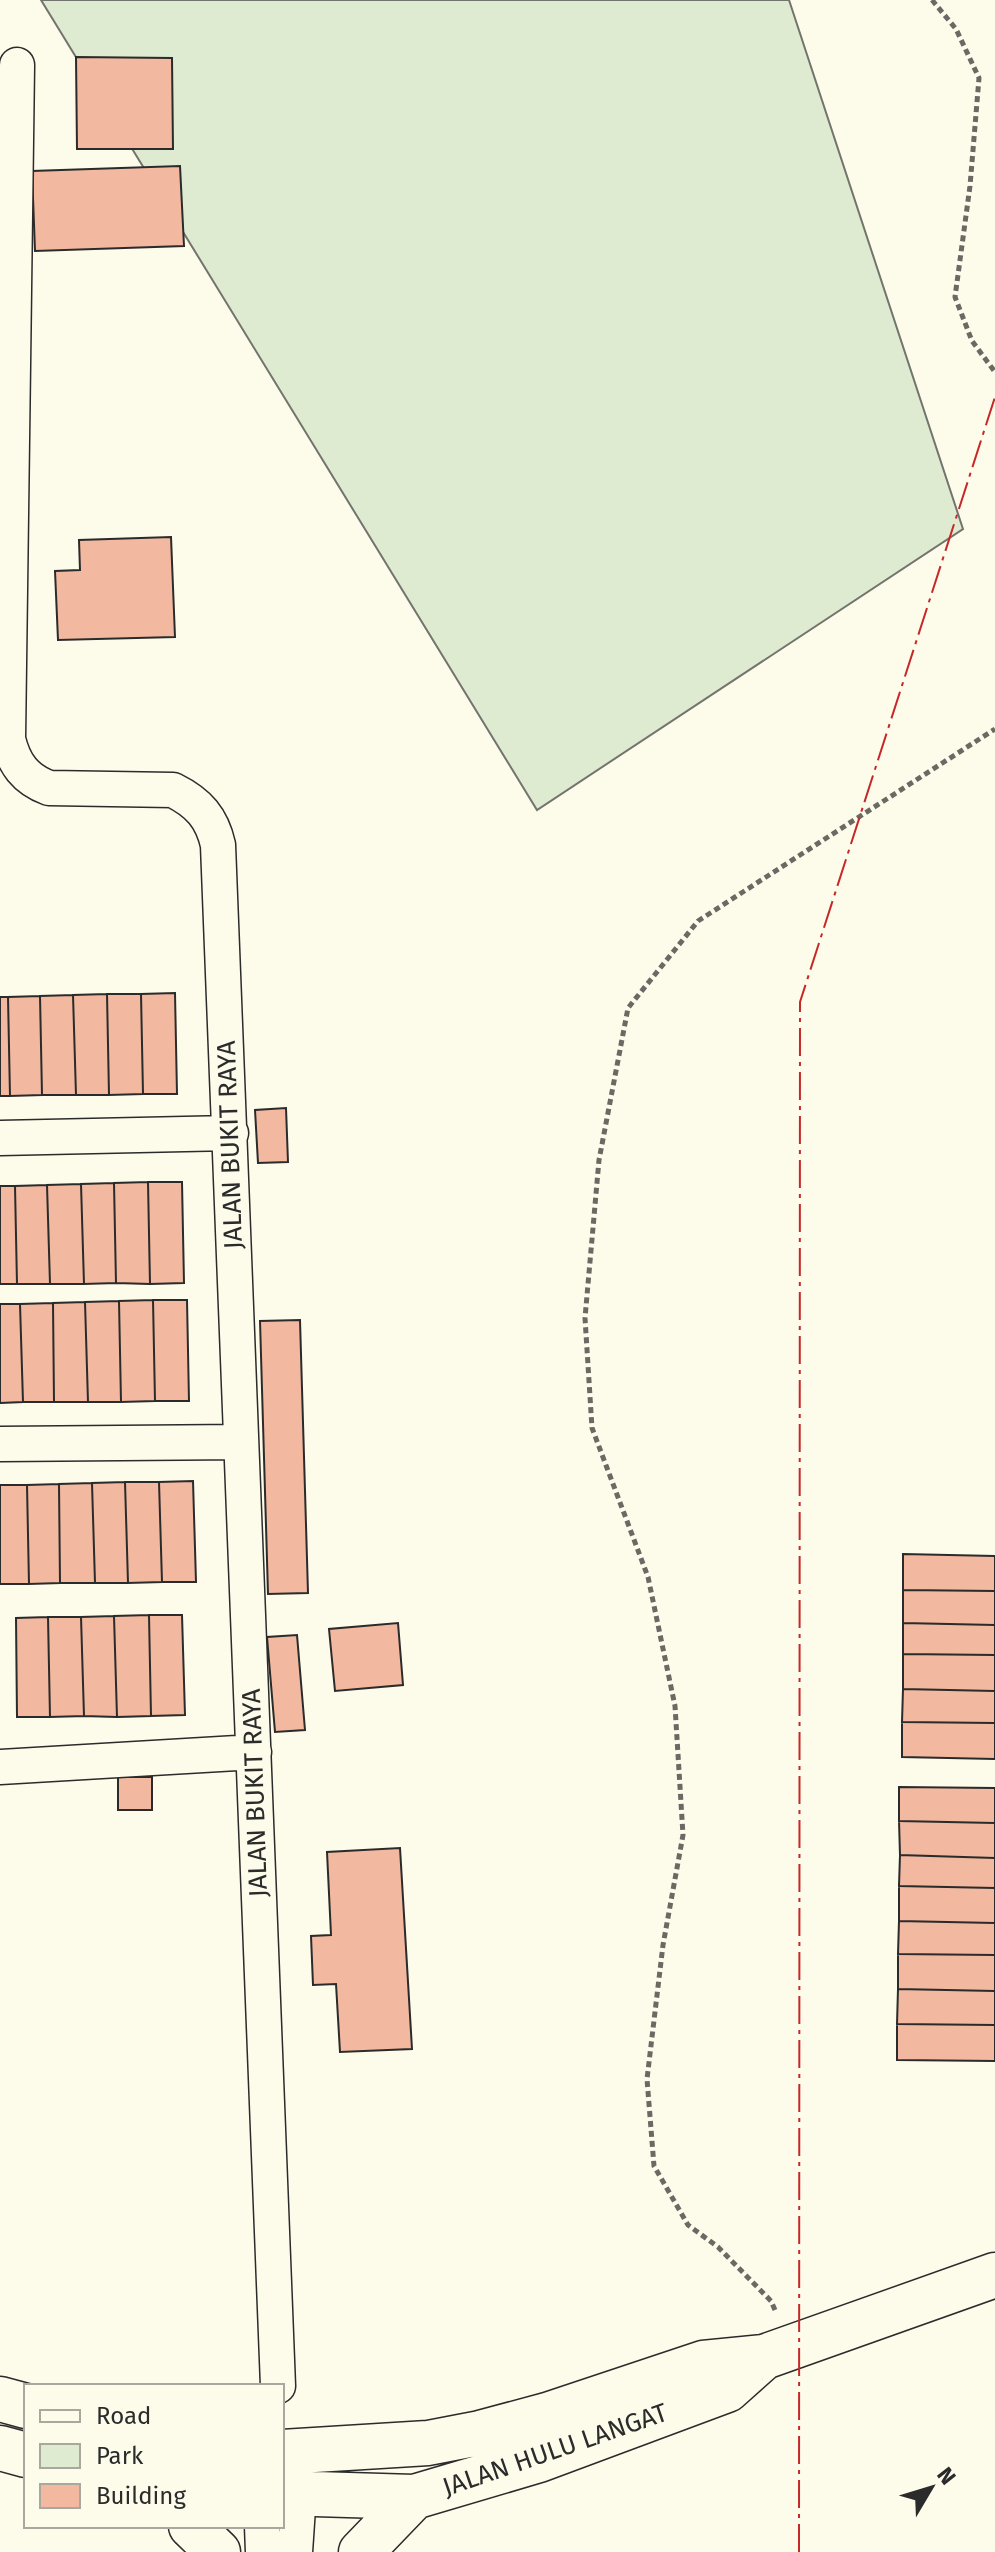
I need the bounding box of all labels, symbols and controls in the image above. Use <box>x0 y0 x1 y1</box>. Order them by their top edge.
street label: JALAN BUKIT RAYA <box>211 1040 249 1250</box>
street label: JALAN BUKIT RAYA <box>236 1688 274 1898</box>
legend <box>24 2384 284 2528</box>
street label: JALAN HULU LANGAT <box>439 2397 672 2503</box>
text: Road <box>96 2402 151 2430</box>
text: Park <box>96 2442 144 2470</box>
north arrow <box>891 2448 971 2528</box>
text: N <box>931 2462 961 2490</box>
text: Building <box>96 2482 186 2510</box>

